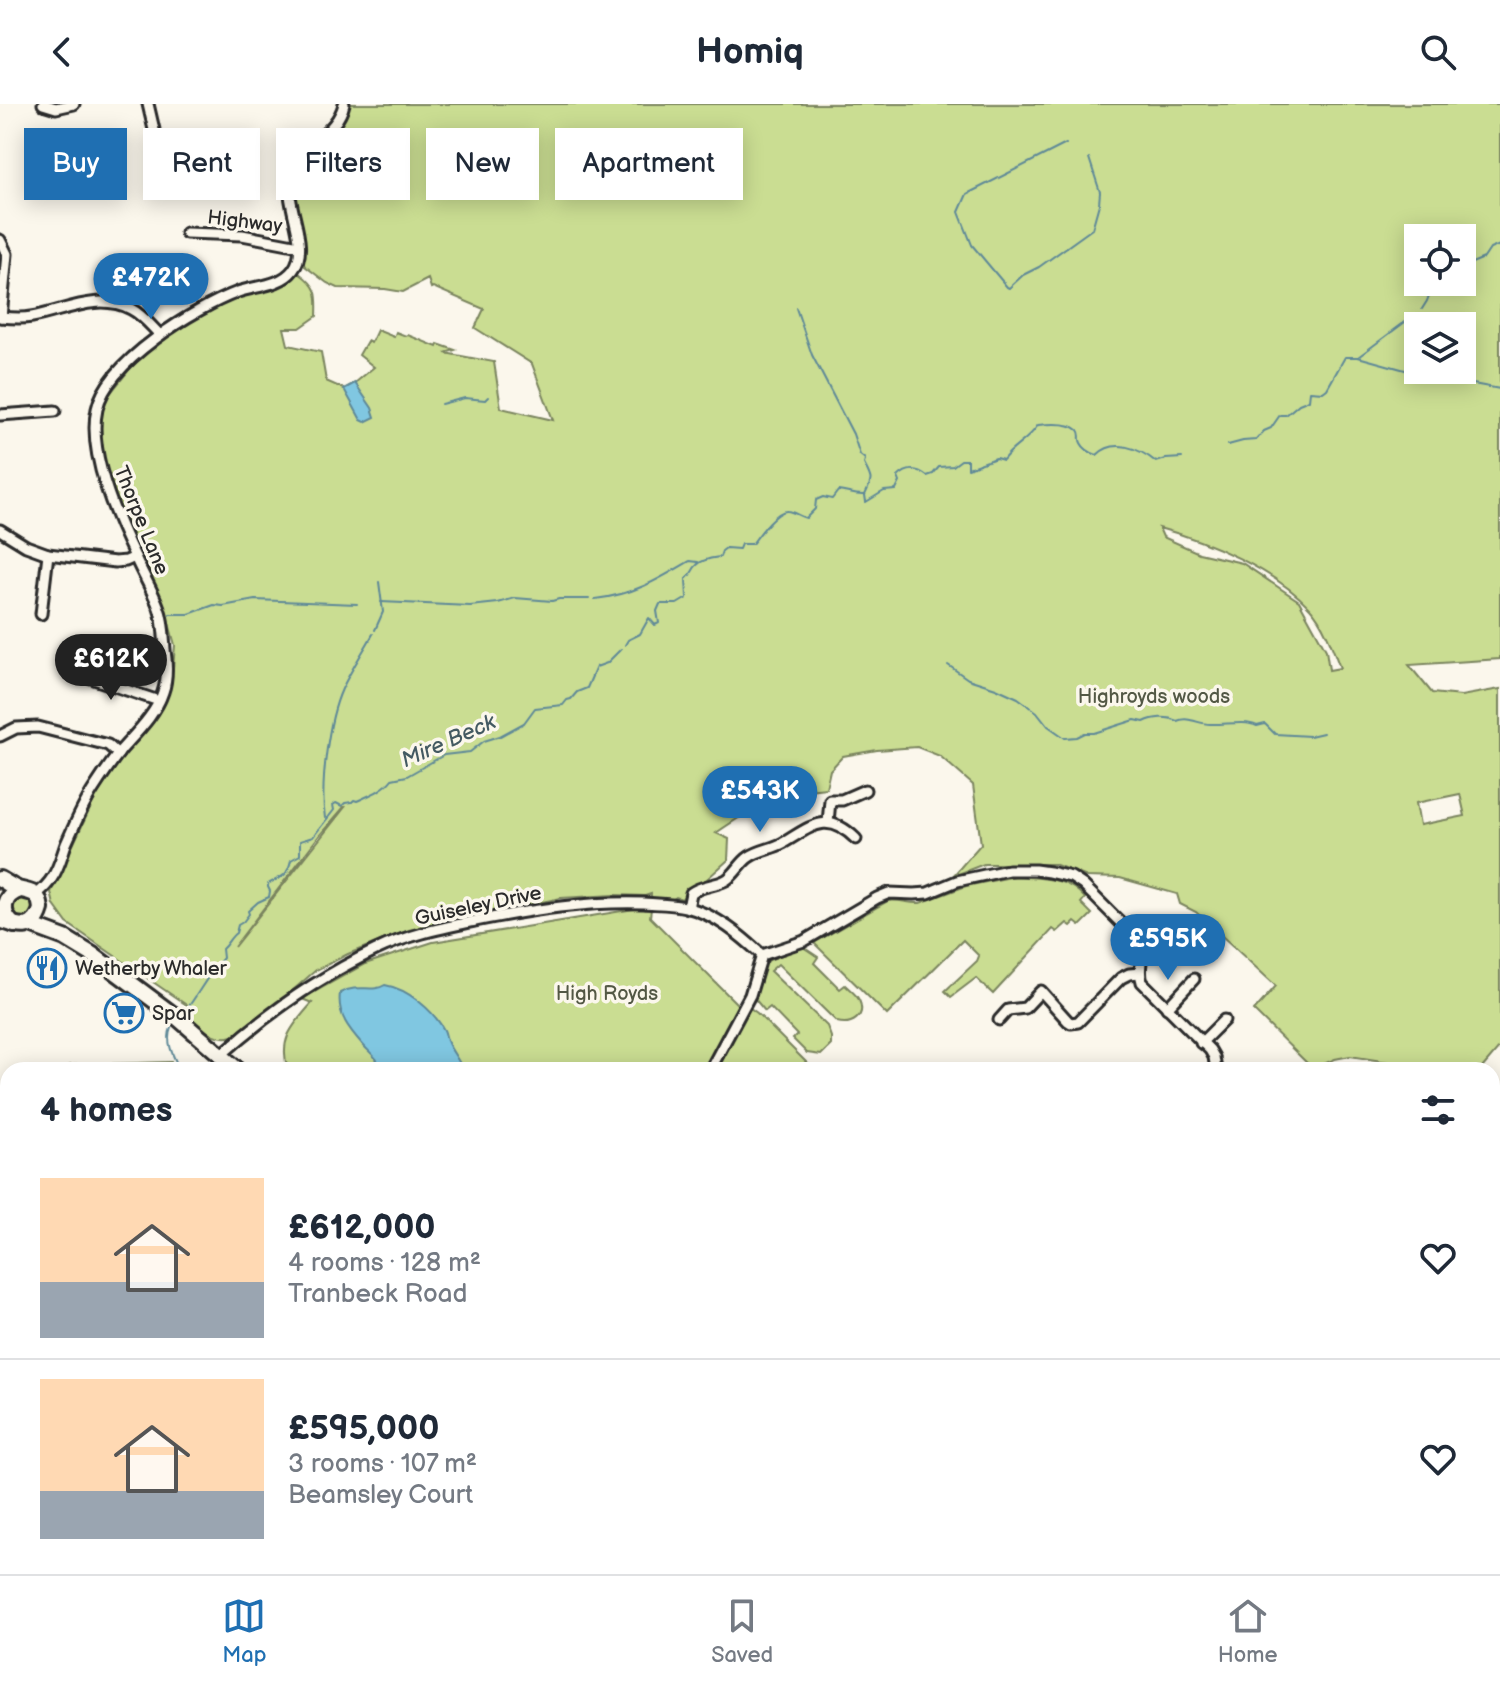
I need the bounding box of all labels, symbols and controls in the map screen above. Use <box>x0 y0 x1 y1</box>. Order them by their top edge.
icon: back <box>40 30 84 74</box>
icon: search <box>1416 30 1460 74</box>
text: Homiq <box>696 31 804 74</box>
chip: Buy <box>24 128 127 200</box>
chip: Rent <box>143 128 260 200</box>
chip: Filters <box>276 128 410 200</box>
chip: New <box>426 128 539 200</box>
chip: Apartment <box>555 128 743 200</box>
street label: Highway <box>206 205 284 238</box>
map controls <box>1404 224 1476 384</box>
button: locate <box>1404 224 1476 296</box>
pin: £472K <box>95 253 207 321</box>
text: £472K <box>111 263 191 294</box>
button: layers <box>1404 312 1476 384</box>
street label: Thorpe Lane <box>108 462 174 578</box>
pin: £612K <box>55 634 167 702</box>
text: £612K <box>73 644 149 675</box>
park label: Highroyds woods <box>1078 685 1230 709</box>
water label: Mire Beck <box>397 708 501 774</box>
pin: £543K <box>704 766 816 834</box>
text: £543K <box>720 776 800 807</box>
street label: Guiseley Drive <box>413 881 544 931</box>
pin: £595K <box>1112 914 1224 982</box>
text: £595K <box>1128 924 1208 955</box>
restaurant icon: Wetherby Whaler <box>26 947 68 989</box>
place label: Wetherby Whaler <box>75 957 228 981</box>
park label: High Royds <box>556 982 658 1006</box>
supermarket icon: Spar <box>103 992 145 1034</box>
place label: Spar <box>152 1002 195 1026</box>
icon: filters <box>1416 1088 1460 1132</box>
text: 4 homes <box>40 1090 172 1131</box>
text: £612,000 <box>288 1207 436 1248</box>
icon: home <box>104 1210 200 1306</box>
icon: heart <box>1416 1236 1460 1280</box>
text: 4 rooms · 128 m² <box>288 1248 481 1279</box>
text: Tranbeck Road <box>288 1279 467 1310</box>
text: £595,000 <box>288 1408 439 1449</box>
icon: home <box>104 1411 200 1507</box>
icon: heart <box>1416 1437 1460 1481</box>
text: 3 rooms · 107 m² <box>288 1449 477 1480</box>
text: Beamsley Court <box>288 1480 473 1511</box>
tab: Map <box>222 1594 267 1669</box>
tab: Saved <box>711 1594 773 1669</box>
tab: Home <box>1218 1594 1278 1669</box>

